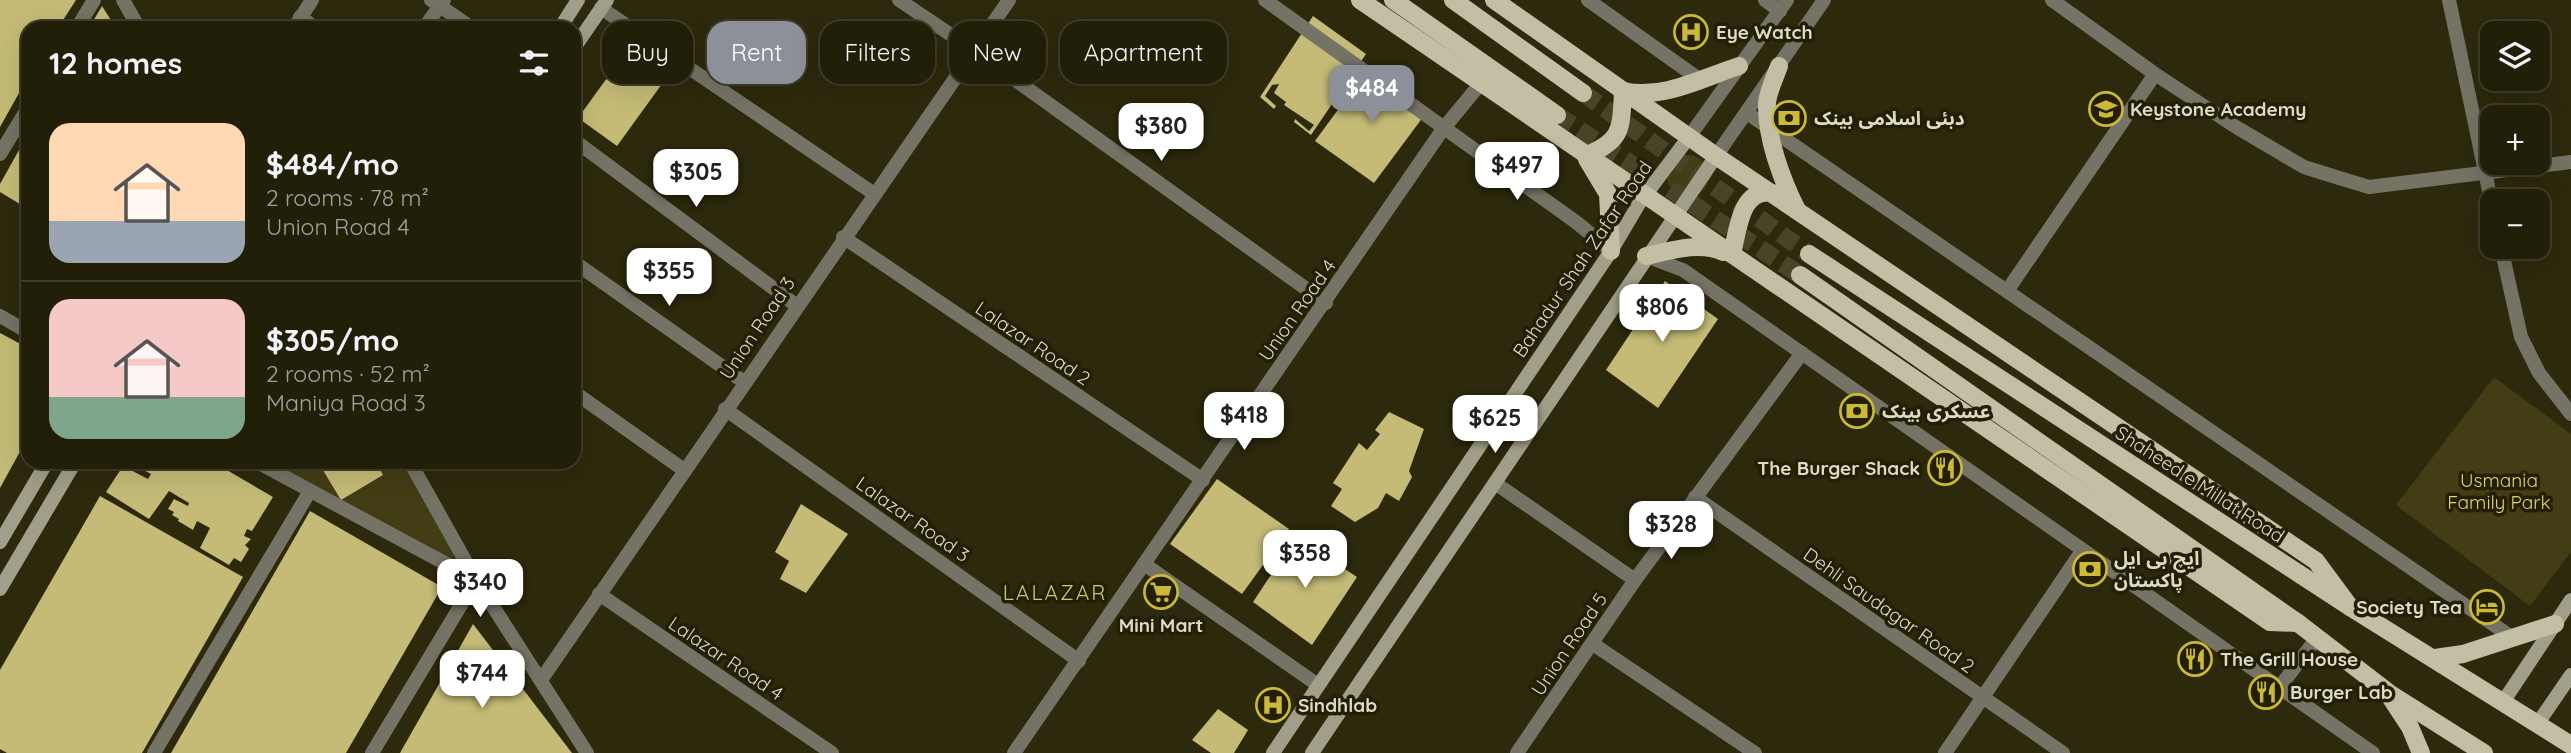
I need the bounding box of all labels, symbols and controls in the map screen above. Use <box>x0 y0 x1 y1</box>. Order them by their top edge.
hospital icon: Eye Watch <box>1672 13 1710 51</box>
place label: Eye Watch <box>1716 20 1813 44</box>
chip: Buy <box>602 21 693 84</box>
chip: Rent <box>707 21 806 84</box>
chip: Filters <box>820 21 935 84</box>
chip: New <box>949 21 1046 84</box>
chip: Apartment <box>1060 21 1227 84</box>
map controls <box>2480 21 2550 259</box>
button: layers <box>2480 21 2550 91</box>
text: 12 homes <box>49 44 182 82</box>
icon: filters <box>515 44 553 82</box>
pin: $484 <box>1331 66 1413 125</box>
text: $484 <box>1345 73 1399 102</box>
school or university icon: Keystone Academy <box>2087 90 2125 128</box>
place label: Keystone Academy <box>2130 97 2306 121</box>
bank icon: دبئی اسلامی بینک <box>1770 99 1808 137</box>
pin: $380 <box>1120 104 1202 163</box>
button: + <box>2480 105 2550 175</box>
place label: دبئی اسلامی بینک <box>1814 106 1965 130</box>
text: $380 <box>1135 111 1187 140</box>
pin: $497 <box>1476 142 1558 202</box>
text: $484/mo <box>266 145 399 183</box>
pin: $305 <box>655 150 737 209</box>
text: $497 <box>1491 150 1543 179</box>
icon: home <box>105 151 189 235</box>
street label: Bahadur Shah Zafar Road <box>1507 156 1657 362</box>
text: $305 <box>669 157 723 186</box>
text: 2 rooms · 78 m² <box>266 183 429 212</box>
button: − <box>2480 189 2550 259</box>
text: Union Road 4 <box>266 212 410 241</box>
pin: $355 <box>628 248 710 308</box>
street label: Union Road 4 <box>1253 255 1341 365</box>
text: $355 <box>643 256 695 285</box>
street label: Union Road 3 <box>714 272 800 384</box>
pin: $806 <box>1621 284 1703 344</box>
text: $806 <box>1635 292 1689 321</box>
street label: Lalazar Road 2 <box>971 296 1095 390</box>
text: $305/mo <box>266 321 399 359</box>
icon: home <box>105 327 189 411</box>
text: 2 rooms · 52 m² <box>266 359 430 388</box>
text: Maniya Road 3 <box>266 388 426 417</box>
pin: $418 <box>1203 392 1285 452</box>
bank icon: عسکری بینک <box>1838 392 1876 430</box>
pin: $625 <box>1454 396 1536 455</box>
place label: عسکری بینک <box>1882 399 1990 423</box>
text: $418 <box>1220 400 1268 429</box>
text: $625 <box>1469 403 1521 432</box>
street label: Shaheed e Millat Road <box>2111 420 2289 548</box>
restaurant icon: The Burger Shack <box>1926 449 1964 487</box>
place label: The Burger Shack <box>1757 456 1920 480</box>
park label: Usmania Family Park <box>2447 468 2551 514</box>
street label: Lalazar Road 3 <box>852 471 974 567</box>
pin: $328 <box>1630 502 1712 561</box>
text: $328 <box>1645 509 1697 538</box>
pin: $358 <box>1264 530 1346 590</box>
text: $358 <box>1279 538 1331 567</box>
street label: Dehli Saudagar Road 2 <box>1799 542 1979 678</box>
place label: ایچ بی ایل پاکستان <box>2114 546 2199 593</box>
bank icon: ایچ بی ایل پاکستان <box>2071 550 2109 588</box>
pin: $340 <box>439 560 521 619</box>
text: $340 <box>453 567 507 596</box>
supermarket icon: Mini Mart <box>1142 573 1180 611</box>
district label: LALAZAR <box>1003 579 1107 605</box>
street label: Union Road 5 <box>1526 588 1612 700</box>
hotel icon: Society Tea <box>2468 588 2506 626</box>
place label: Society Tea <box>2356 595 2462 619</box>
street label: Lalazar Road 4 <box>664 611 788 705</box>
place label: Mini Mart <box>1119 613 1203 637</box>
restaurant icon: The Grill House <box>2176 640 2214 678</box>
place label: The Grill House <box>2220 647 2358 671</box>
pin: $744 <box>441 650 523 710</box>
text: $744 <box>456 658 508 687</box>
restaurant icon: Burger Lab <box>2247 673 2285 711</box>
place label: Burger Lab <box>2290 680 2393 704</box>
hospital icon: Sindhlab <box>1254 686 1292 724</box>
place label: Sindhlab <box>1298 693 1377 717</box>

